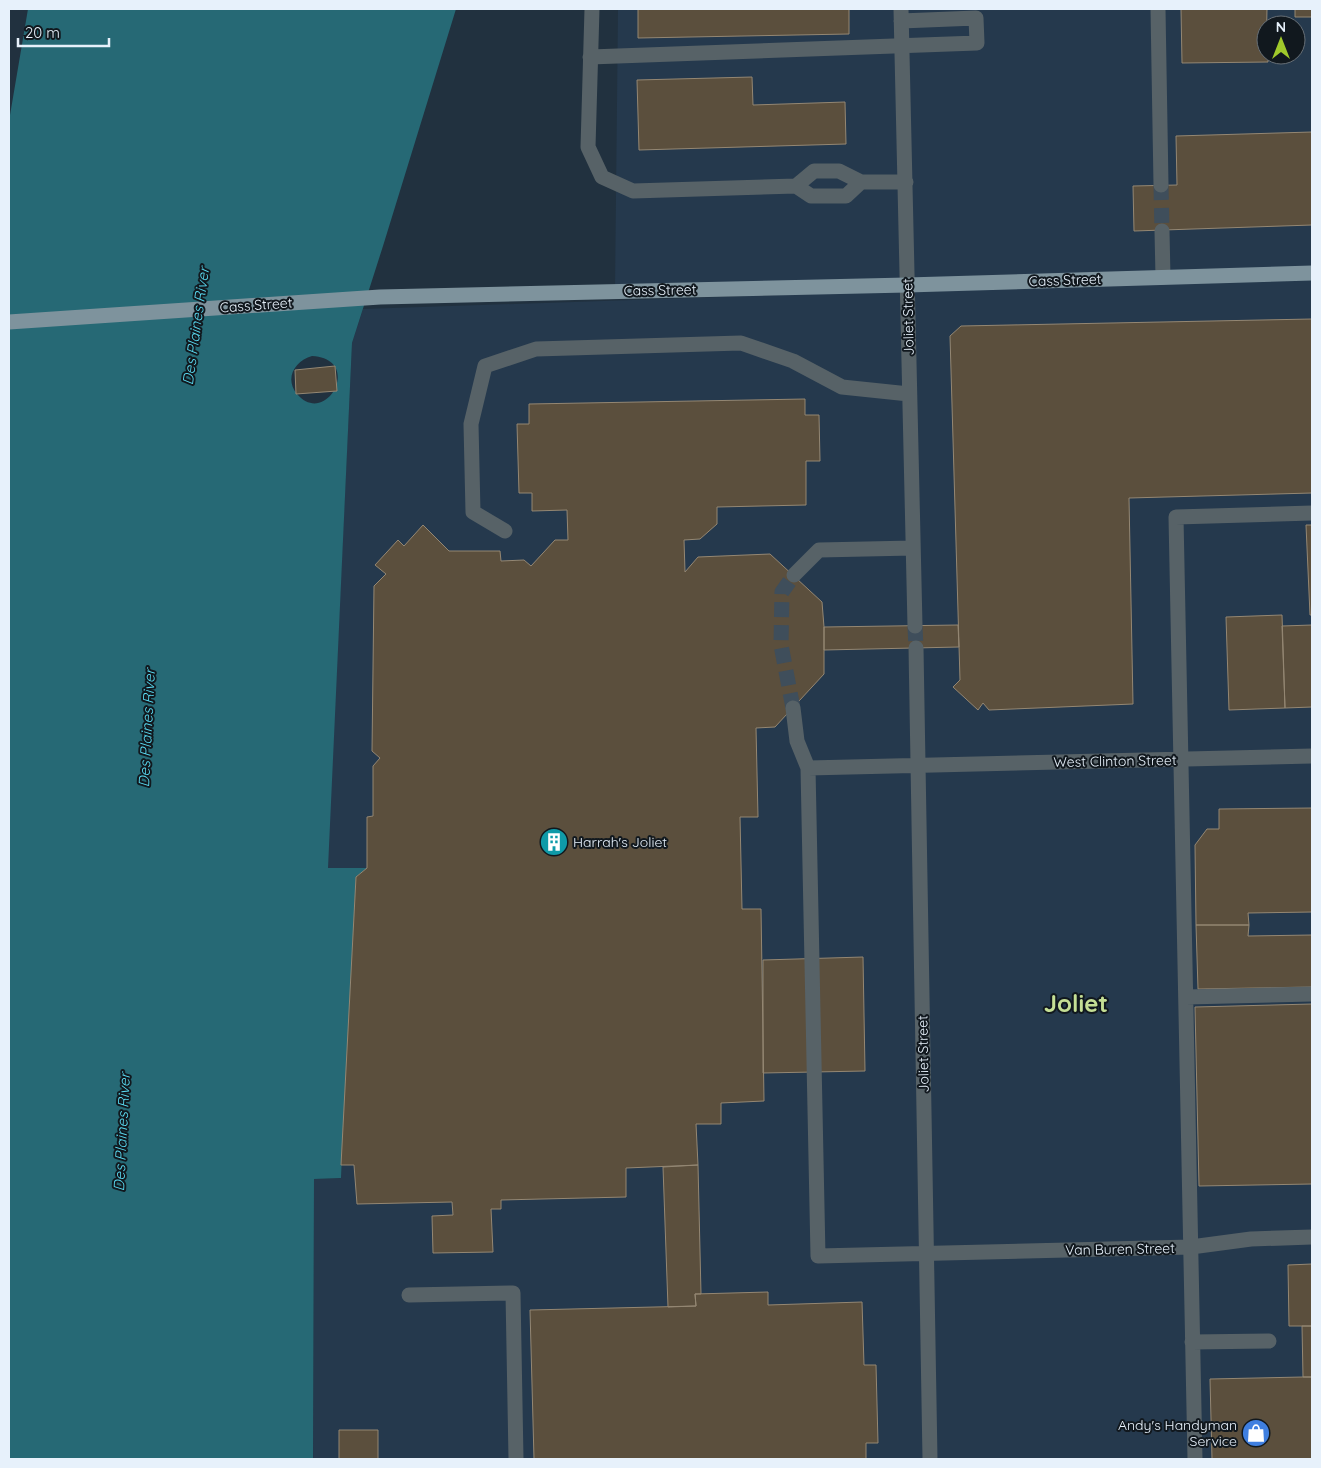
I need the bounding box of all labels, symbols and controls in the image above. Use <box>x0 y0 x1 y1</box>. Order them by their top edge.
scale bar <box>18 15 109 47</box>
north arrow <box>1256 15 1306 65</box>
text: N <box>1276 18 1286 36</box>
text: 20 m <box>25 23 60 42</box>
water label: Des Plaines River <box>178 264 213 386</box>
street label: Cass Street <box>1028 270 1102 290</box>
street label: Joliet Street <box>898 278 918 356</box>
street label: Cass Street <box>623 280 697 300</box>
street label: Cass Street <box>219 293 293 317</box>
water label: Des Plaines River <box>134 666 159 788</box>
street label: West Clinton Street <box>1053 751 1177 771</box>
building icon: Harrah's Joliet <box>539 827 569 857</box>
place label: Harrah's Joliet <box>573 833 667 851</box>
district label: Joliet <box>1044 988 1108 1018</box>
street label: Joliet Street <box>913 1015 933 1093</box>
water label: Des Plaines River <box>109 1070 134 1192</box>
street label: Van Buren Street <box>1065 1239 1175 1259</box>
place label: Andy's Handyman Service <box>1118 1416 1237 1450</box>
shop icon: Andy's Handyman Service <box>1241 1418 1271 1448</box>

